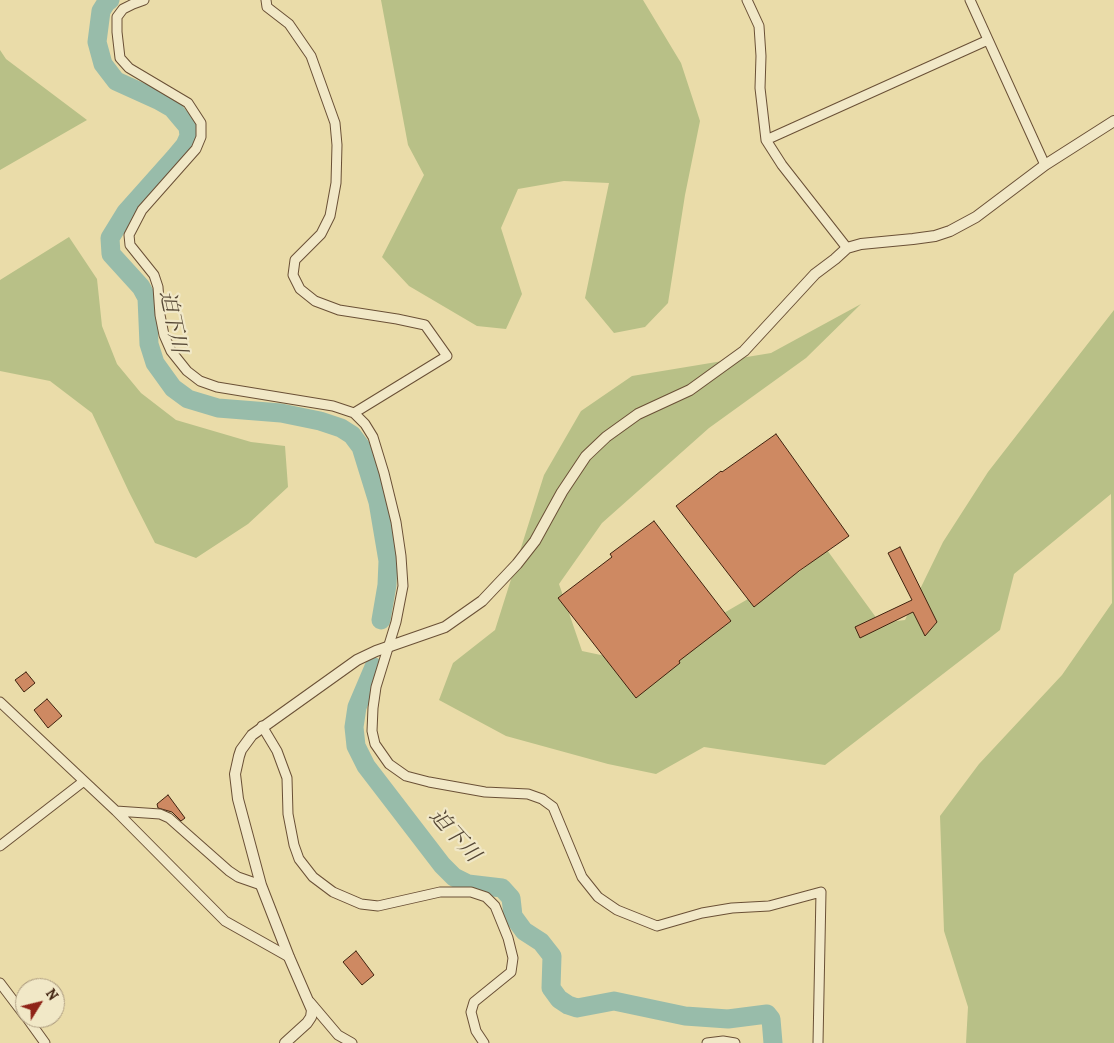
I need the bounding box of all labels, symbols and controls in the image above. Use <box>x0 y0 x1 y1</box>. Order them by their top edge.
water label: 迫下川 <box>153 289 191 355</box>
water label: 迫下川 <box>424 804 484 868</box>
north arrow <box>15 978 65 1028</box>
text: N <box>41 985 62 1004</box>

